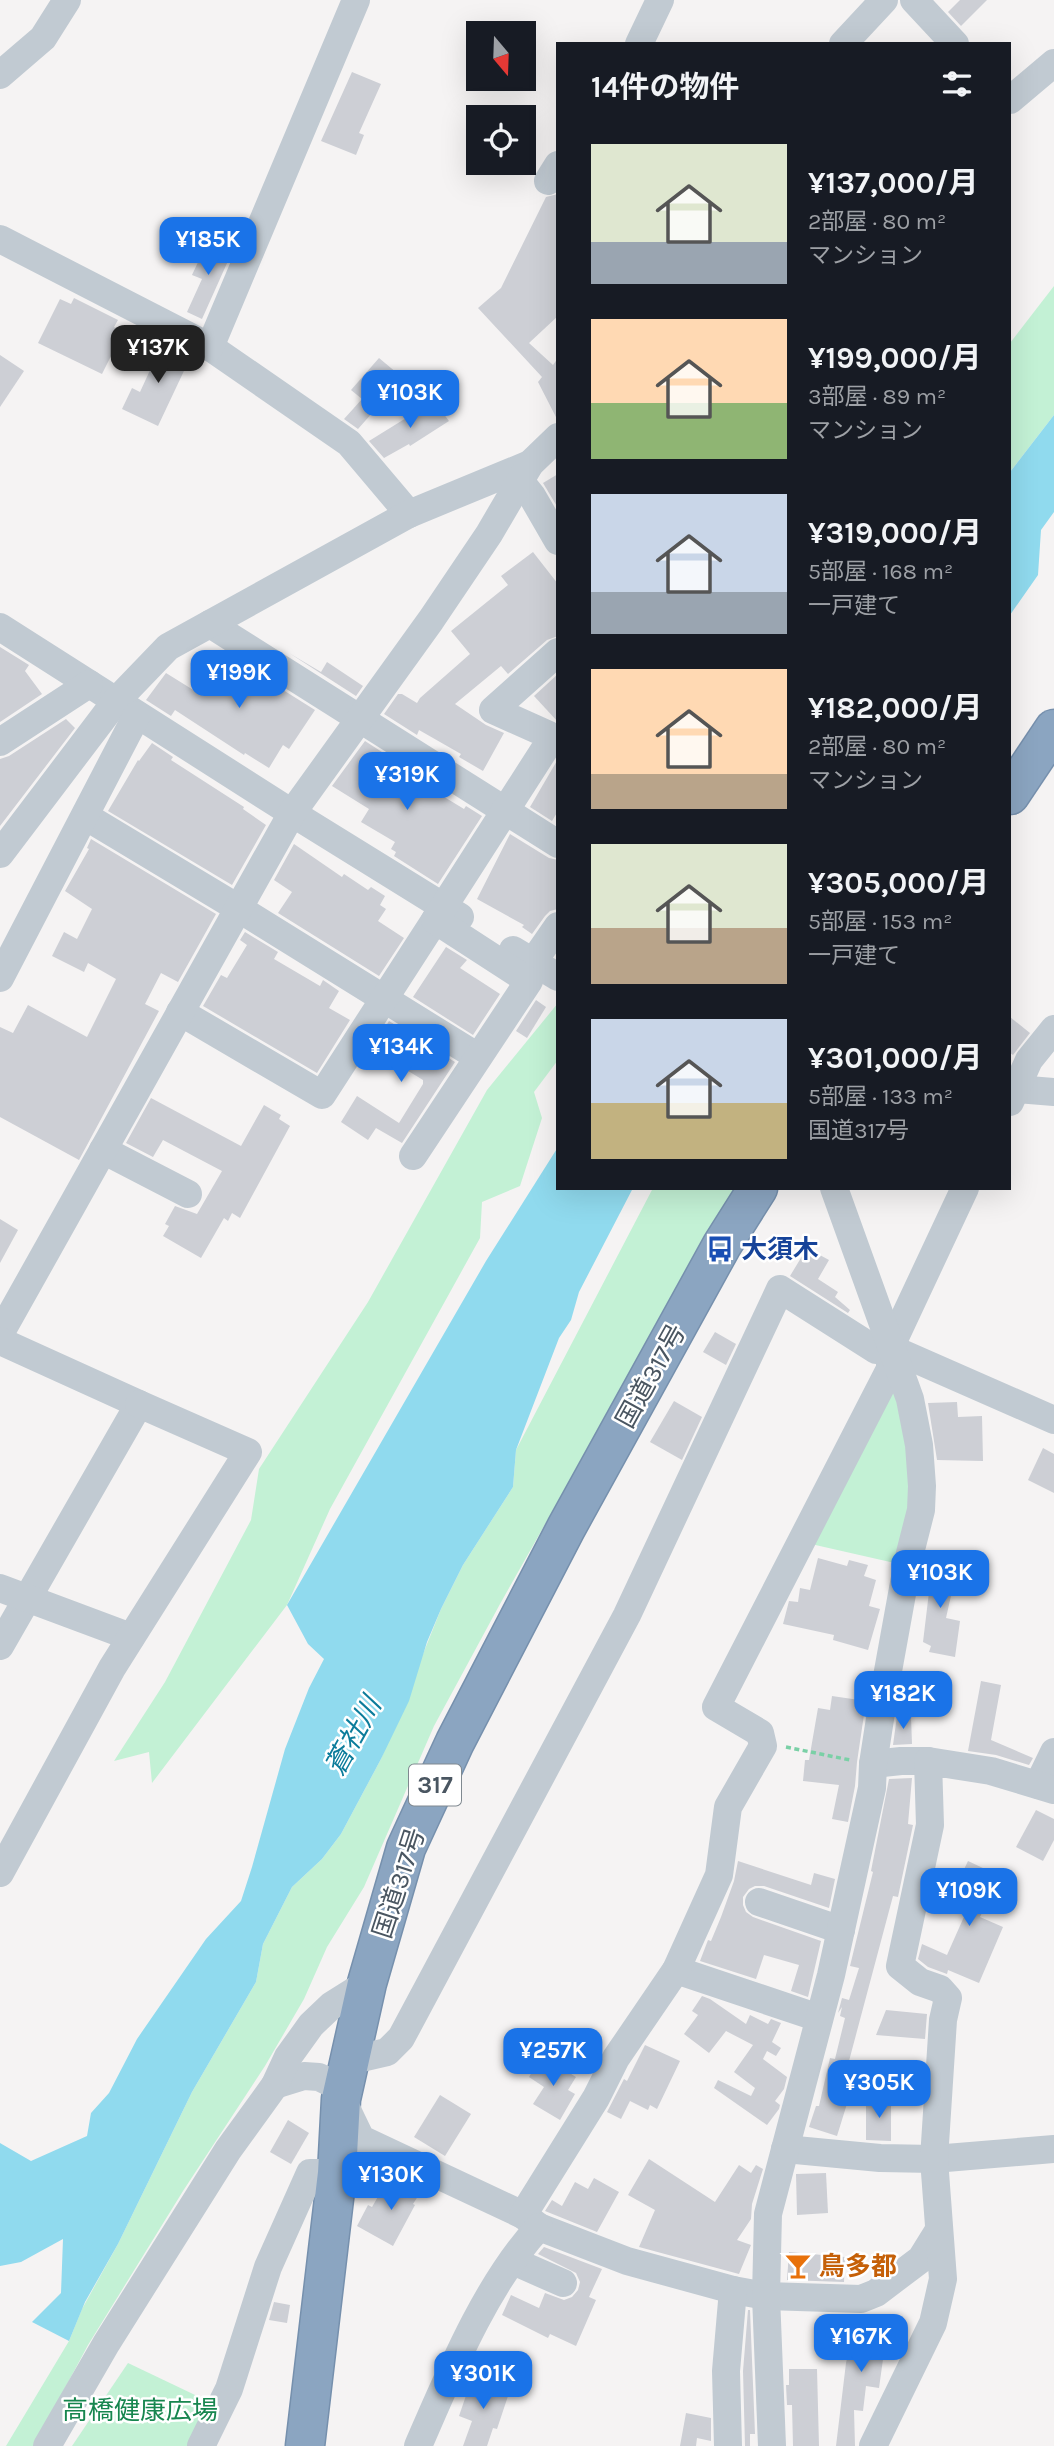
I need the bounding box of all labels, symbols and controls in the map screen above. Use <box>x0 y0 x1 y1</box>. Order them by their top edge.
north arrow <box>466 21 536 91</box>
map controls <box>466 21 536 175</box>
icon: filters <box>938 65 976 103</box>
text: 14件の物件 <box>591 69 740 105</box>
button: locate <box>466 105 536 175</box>
text: ¥137,000/月 <box>808 165 979 201</box>
icon: home <box>647 172 731 256</box>
text: 2部屋 · 80 m² <box>808 208 946 235</box>
pin: ¥185K <box>159 218 257 277</box>
text: ¥185K <box>176 226 241 253</box>
text: マンション <box>808 242 923 269</box>
pin: ¥137K <box>109 326 207 385</box>
text: ¥137K <box>127 334 189 361</box>
text: ¥199,000/月 <box>808 340 982 376</box>
icon: home <box>647 347 731 431</box>
pin: ¥103K <box>361 370 459 430</box>
text: ¥103K <box>377 379 443 406</box>
text: 3部屋 · 89 m² <box>808 383 946 410</box>
text: マンション <box>808 417 923 444</box>
text: ¥319,000/月 <box>808 515 982 551</box>
icon: home <box>647 522 731 606</box>
text: 5部屋 · 168 m² <box>808 558 953 585</box>
text: 一戸建て <box>808 592 900 619</box>
pin: ¥199K <box>190 650 288 710</box>
text: ¥199K <box>207 659 271 686</box>
text: ¥182,000/月 <box>808 690 983 726</box>
icon: home <box>647 697 731 781</box>
text: 2部屋 · 80 m² <box>808 733 946 760</box>
pin: ¥319K <box>358 752 456 812</box>
text: ¥319K <box>374 761 440 788</box>
text: マンション <box>808 767 923 794</box>
text: ¥305,000/月 <box>808 865 989 901</box>
icon: home <box>647 872 731 956</box>
text: 5部屋 · 153 m² <box>808 908 952 935</box>
text: 一戸建て <box>808 942 900 969</box>
pin: ¥134K <box>352 1024 450 1084</box>
text: ¥134K <box>369 1033 433 1060</box>
text: ¥301,000/月 <box>808 1040 983 1076</box>
icon: home <box>647 1047 731 1131</box>
text: 5部屋 · 133 m² <box>808 1083 953 1110</box>
text: 国道317号 <box>808 1117 909 1144</box>
bus stop icon: 大須木 <box>705 1234 735 1264</box>
place label: 大須木 <box>741 1234 819 1265</box>
street label: 国道317号 <box>610 1319 692 1433</box>
pin: ¥103K <box>891 1550 989 1610</box>
text: ¥103K <box>907 1559 973 1586</box>
pin: ¥182K <box>854 1672 952 1731</box>
text: ¥182K <box>870 1680 936 1707</box>
water label: 蒼社川 <box>318 1689 389 1781</box>
road number: 317 <box>409 1764 461 1806</box>
street label: 国道317号 <box>367 1824 431 1942</box>
pin: ¥109K <box>920 1868 1018 1928</box>
text: ¥109K <box>936 1877 1002 1904</box>
pin: ¥257K <box>504 2028 602 2088</box>
text: ¥257K <box>519 2037 587 2064</box>
pin: ¥305K <box>830 2060 928 2120</box>
text: ¥305K <box>844 2069 914 2096</box>
pin: ¥130K <box>342 2152 440 2212</box>
text: ¥130K <box>358 2161 424 2188</box>
bar icon: 鳥多都 <box>783 2251 813 2281</box>
place label: 鳥多都 <box>819 2251 897 2282</box>
pin: ¥167K <box>812 2314 910 2374</box>
text: ¥167K <box>830 2323 892 2350</box>
pin: ¥301K <box>434 2352 532 2411</box>
text: ¥301K <box>450 2360 516 2387</box>
park label: 高橋健康広場 <box>62 2395 218 2426</box>

